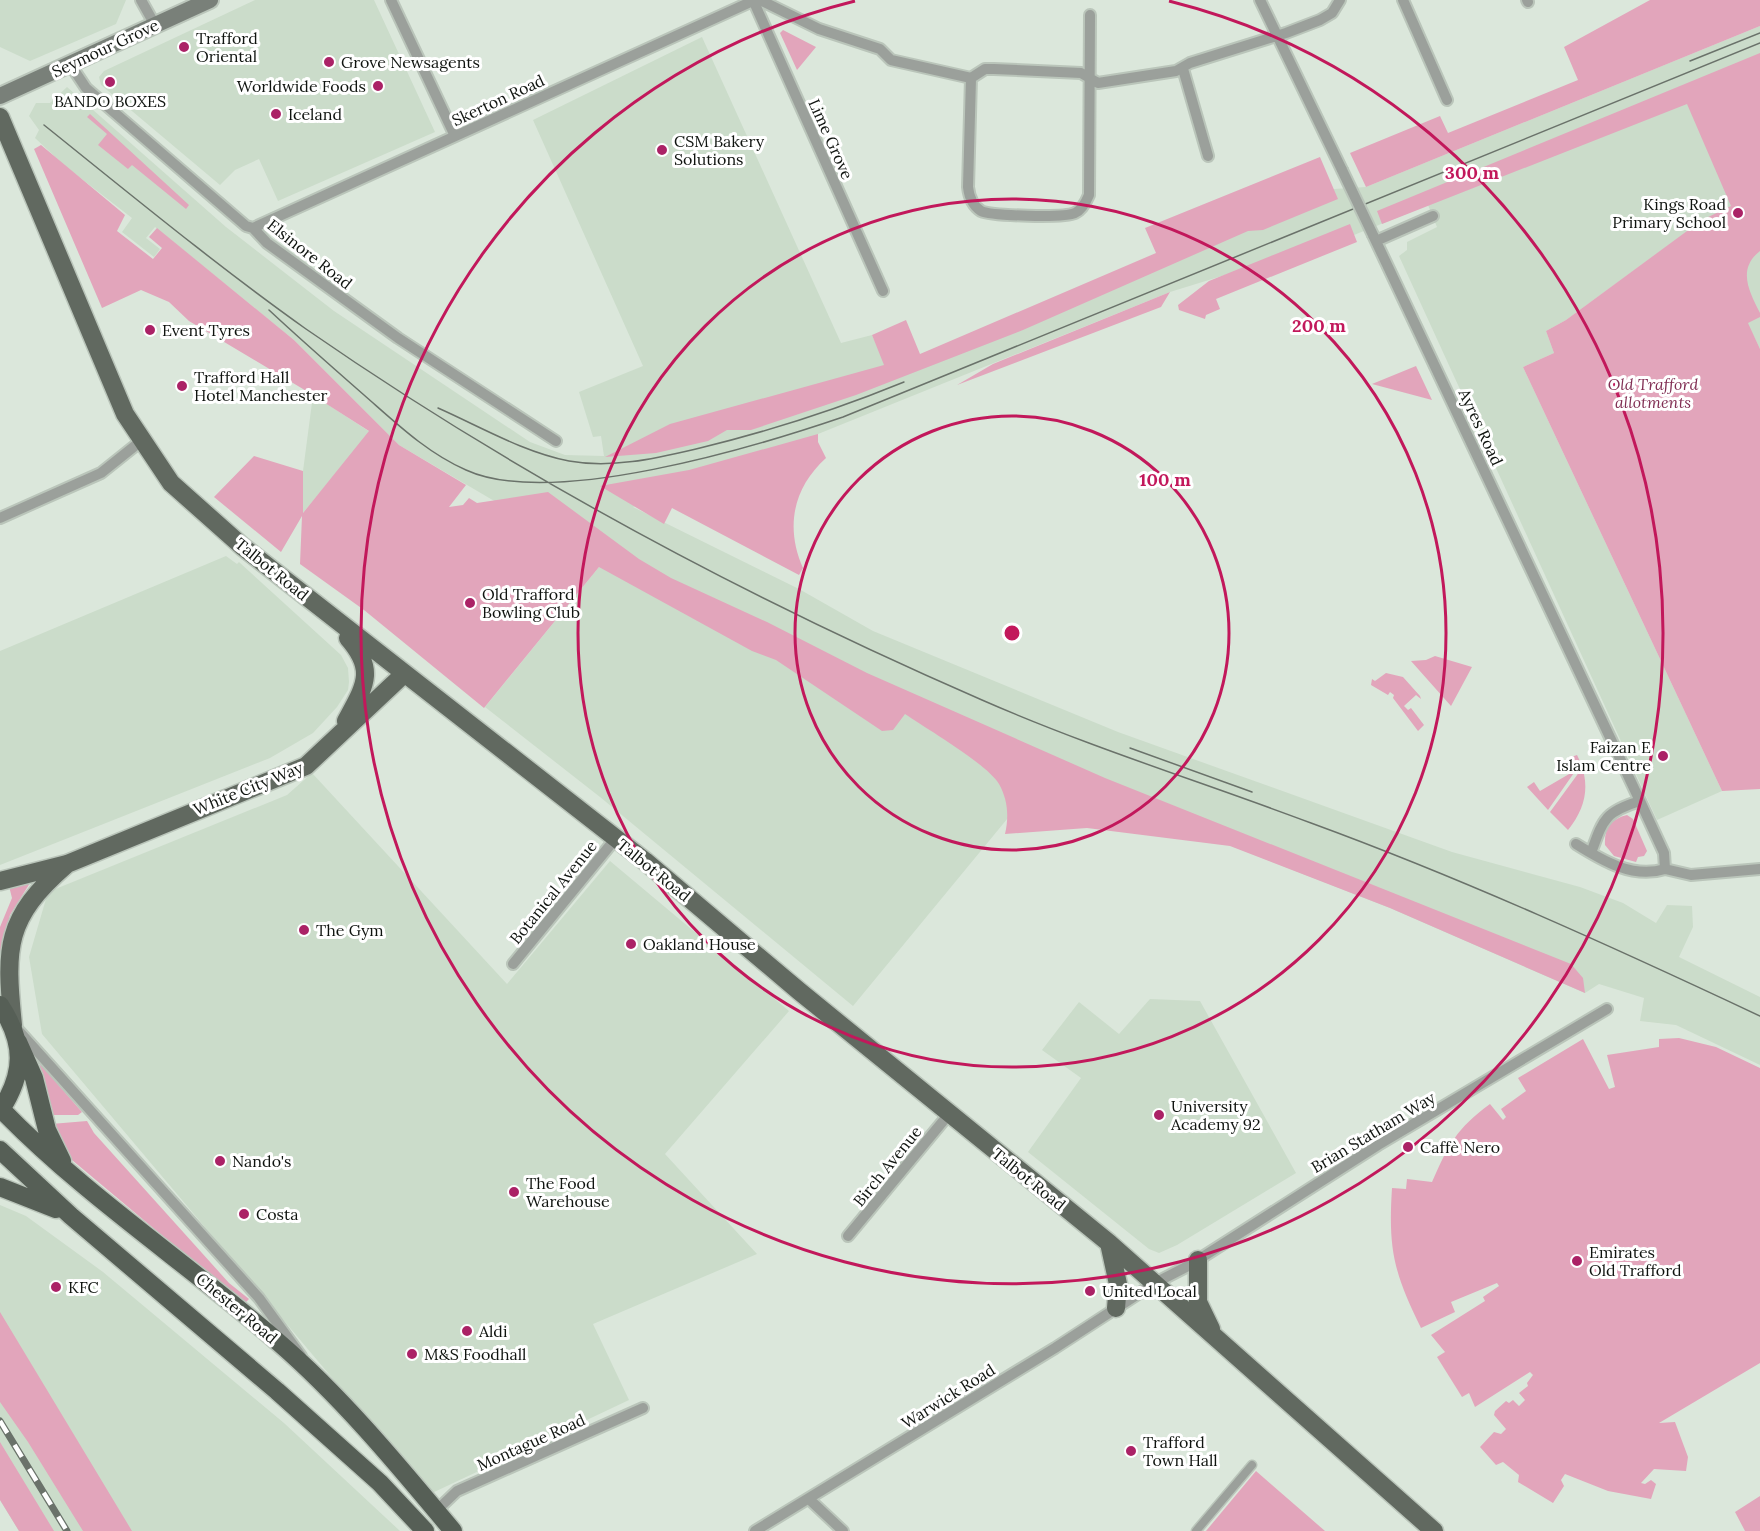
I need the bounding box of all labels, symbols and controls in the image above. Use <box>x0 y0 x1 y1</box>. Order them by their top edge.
street label: Seymour Grove <box>48 14 162 81</box>
place label: Trafford Oriental <box>196 28 258 66</box>
marker: Trafford Oriental <box>177 40 191 54</box>
place label: Grove Newsagents <box>341 52 480 72</box>
marker: Grove Newsagents <box>322 55 336 69</box>
street label: Skerton Road <box>449 70 548 130</box>
marker: BANDO BOXES <box>103 75 117 89</box>
place label: Worldwide Foods <box>237 76 366 96</box>
marker: Worldwide Foods <box>371 79 385 93</box>
place label: BANDO BOXES <box>54 91 166 111</box>
street label: Lime Grove <box>804 96 858 183</box>
place label: Iceland <box>288 104 342 124</box>
marker: Iceland <box>269 107 283 121</box>
place label: CSM Bakery Solutions <box>674 131 765 169</box>
marker: CSM Bakery Solutions <box>655 143 669 157</box>
text: 300 m <box>1445 161 1500 184</box>
place label: Kings Road Primary School <box>1612 194 1726 232</box>
marker: Kings Road Primary School <box>1731 206 1745 220</box>
street label: Elsinore Road <box>264 215 357 294</box>
text: 200 m <box>1292 314 1346 337</box>
place label: Event Tyres <box>162 320 250 340</box>
marker: Event Tyres <box>143 323 157 337</box>
place label: Trafford Hall Hotel Manchester <box>194 367 328 405</box>
park label: Old Trafford allotments <box>1608 374 1698 412</box>
marker: Trafford Hall Hotel Manchester <box>175 379 189 393</box>
street label: Ayres Road <box>1454 385 1508 469</box>
text: 100 m <box>1139 468 1191 491</box>
street label: Talbot Road <box>231 533 313 605</box>
place label: Old Trafford Bowling Club <box>482 584 580 622</box>
marker: Old Trafford Bowling Club <box>463 596 477 610</box>
centre of rings <box>1002 623 1022 643</box>
place label: Faizan E Islam Centre <box>1556 737 1651 775</box>
marker: Faizan E Islam Centre <box>1656 749 1670 763</box>
street label: White City Way <box>190 757 306 819</box>
street label: Talbot Road <box>613 834 695 906</box>
street label: Botanical Avenue <box>505 836 601 948</box>
place label: The Gym <box>316 920 384 940</box>
marker: The Gym <box>297 923 311 937</box>
place label: Oakland House <box>643 934 756 954</box>
marker: Oakland House <box>624 937 638 951</box>
street label: Brian Statham Way <box>1307 1087 1439 1177</box>
place label: University Academy 92 <box>1170 1096 1261 1134</box>
marker: University Academy 92 <box>1152 1108 1166 1122</box>
street label: Birch Avenue <box>848 1121 926 1210</box>
place label: Caffè Nero <box>1420 1137 1500 1157</box>
marker: Caffè Nero <box>1401 1140 1415 1154</box>
street label: Talbot Road <box>988 1143 1070 1215</box>
place label: Nando's <box>232 1151 292 1171</box>
marker: Nando's <box>213 1154 227 1168</box>
place label: The Food Warehouse <box>526 1173 610 1211</box>
marker: The Food Warehouse <box>507 1185 521 1199</box>
place label: Costa <box>256 1204 298 1224</box>
marker: Costa <box>237 1207 251 1221</box>
place label: Emirates Old Trafford <box>1589 1242 1682 1280</box>
marker: Emirates Old Trafford <box>1570 1254 1584 1268</box>
street label: Chester Road <box>192 1268 282 1348</box>
place label: KFC <box>68 1277 99 1297</box>
marker: KFC <box>49 1280 63 1294</box>
place label: United Local <box>1102 1281 1197 1301</box>
marker: United Local <box>1083 1284 1097 1298</box>
place label: Aldi <box>478 1321 507 1341</box>
marker: Aldi <box>460 1324 474 1338</box>
place label: M&S Foodhall <box>424 1344 526 1364</box>
marker: M&S Foodhall <box>405 1347 419 1361</box>
street label: Warwick Road <box>898 1359 999 1433</box>
street label: Montague Road <box>474 1409 589 1475</box>
place label: Trafford Town Hall <box>1143 1432 1218 1470</box>
marker: Trafford Town Hall <box>1124 1444 1138 1458</box>

